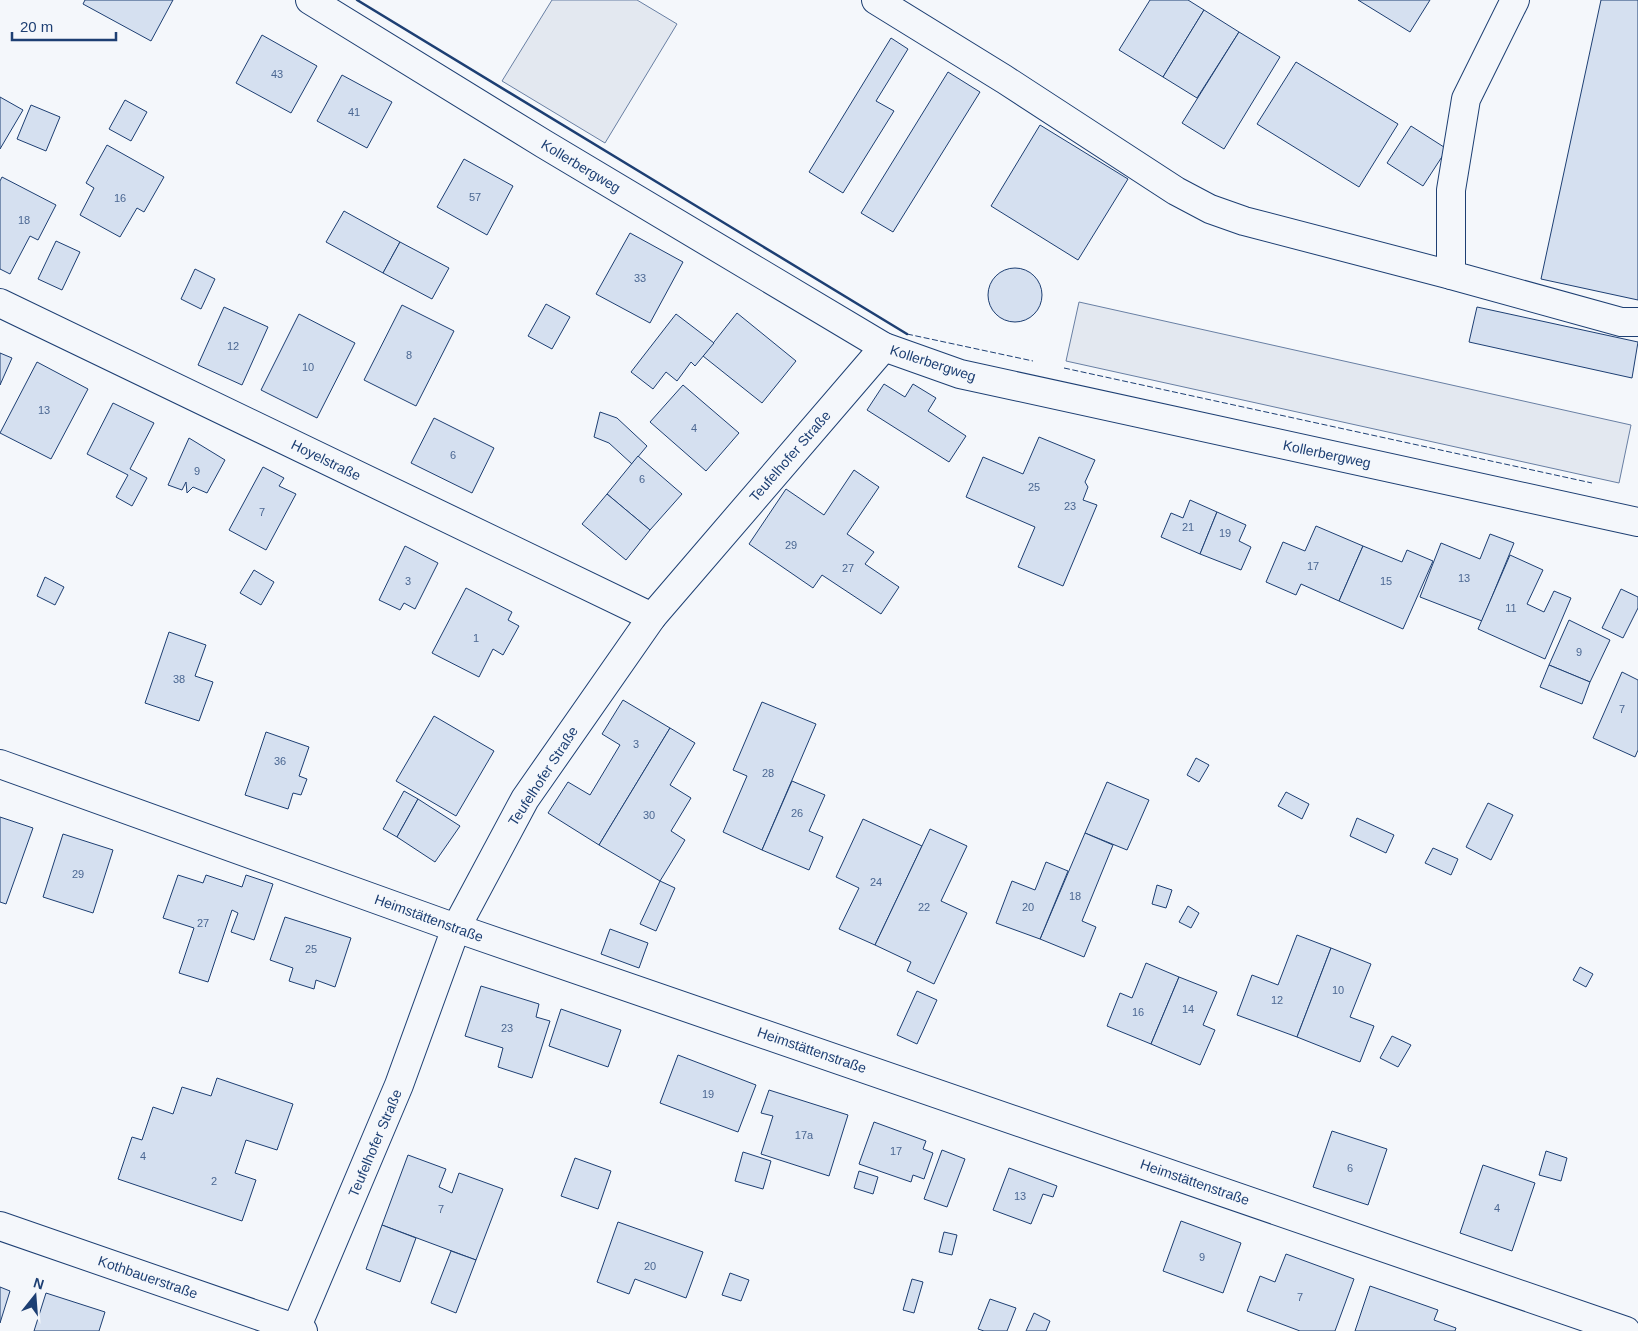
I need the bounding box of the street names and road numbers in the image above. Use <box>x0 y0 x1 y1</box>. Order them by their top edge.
street label: Kollerbergweg <box>539 136 623 196</box>
street label: Kollerbergweg <box>888 342 978 384</box>
street label: Teufelhofer Straße <box>746 407 834 505</box>
street label: Hoyelstraße <box>289 436 364 484</box>
street label: Kollerbergweg <box>1282 437 1372 471</box>
street label: Teufelhofer Straße <box>505 723 581 829</box>
street label: Heimstättenstraße <box>373 891 486 945</box>
street label: Heimstättenstraße <box>755 1024 869 1076</box>
street label: Teufelhofer Straße <box>345 1087 405 1199</box>
street label: Heimstättenstraße <box>1138 1156 1252 1208</box>
street label: Kothbauerstraße <box>96 1252 200 1302</box>

